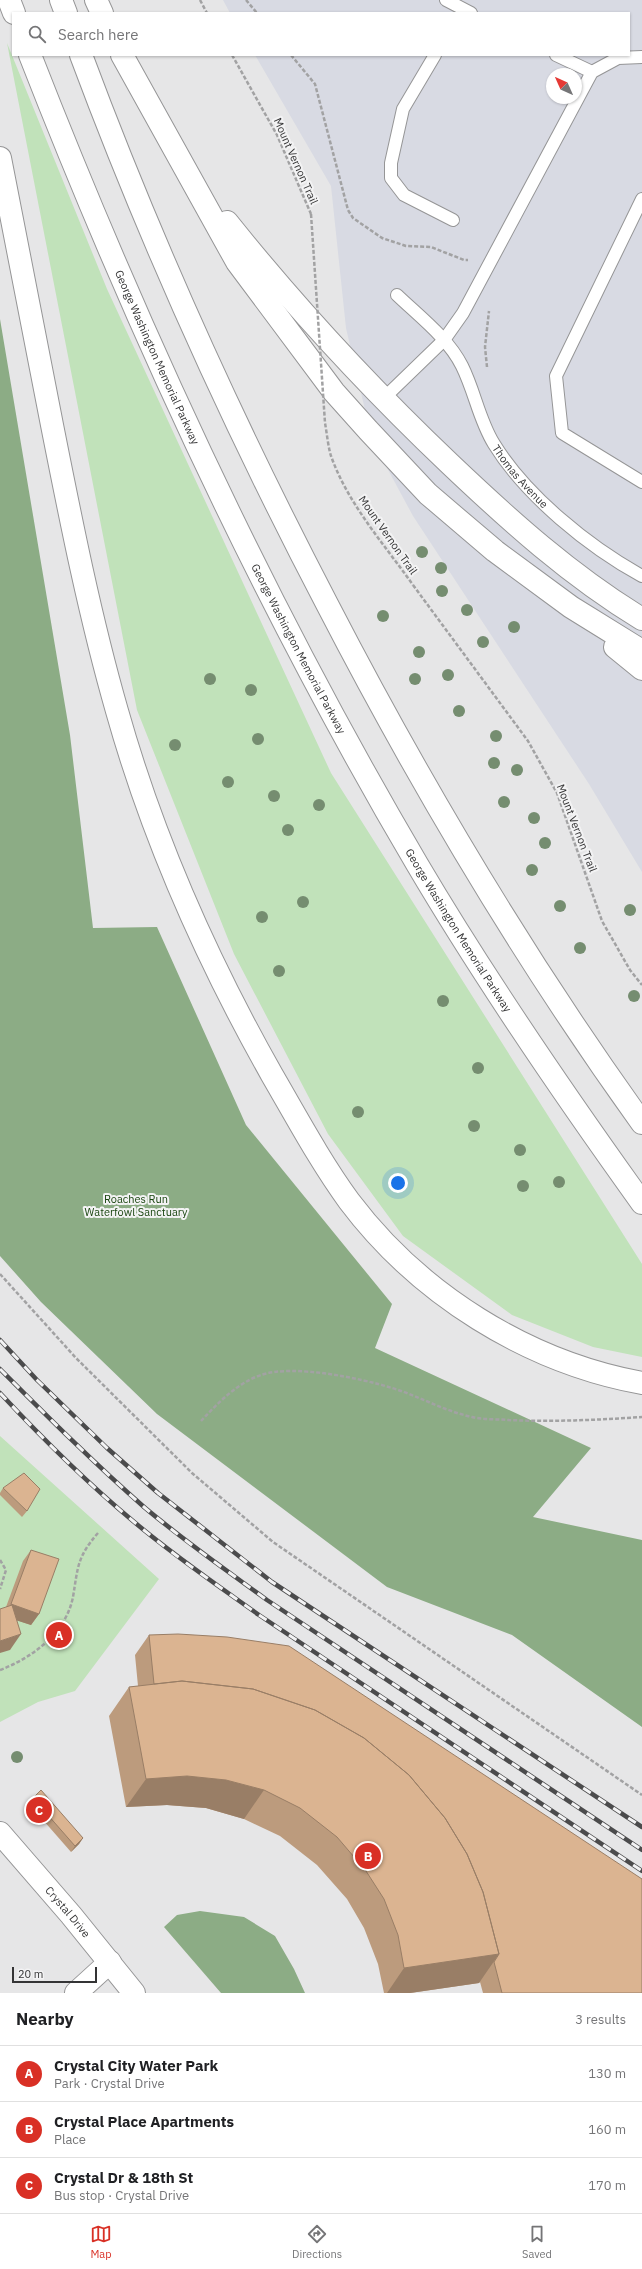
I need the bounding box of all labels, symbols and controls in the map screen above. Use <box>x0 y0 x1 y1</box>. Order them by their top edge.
search box <box>12 12 630 56</box>
icon: search <box>26 23 48 45</box>
text: Search here <box>58 25 138 44</box>
north arrow <box>546 68 582 104</box>
street label: Mount Vernon Trail <box>271 116 321 206</box>
street label: George Washington Memorial Parkway <box>112 268 203 447</box>
street label: Thomas Avenue <box>489 442 551 511</box>
street label: Mount Vernon Trail <box>356 493 420 577</box>
street label: George Washington Memorial Parkway <box>248 561 349 737</box>
street label: Mount Vernon Trail <box>554 782 600 874</box>
street label: George Washington Memorial Parkway <box>402 846 515 1015</box>
your location <box>388 1173 408 1193</box>
park label: Roaches Run Waterfowl Sanctuary <box>85 1192 188 1219</box>
pin: A <box>46 1620 72 1650</box>
pin: C <box>26 1795 52 1825</box>
pin: B <box>355 1841 381 1871</box>
street label: Crystal Drive <box>42 1883 93 1940</box>
scale bar <box>12 1965 97 1984</box>
text: 20 m <box>18 1967 43 1981</box>
text: Nearby <box>16 2008 74 2030</box>
text: 3 results <box>575 2011 626 2028</box>
text: Crystal City Water Park <box>54 2056 218 2075</box>
text: A <box>25 2065 33 2082</box>
text: 130 m <box>588 2065 626 2082</box>
text: Park · Crystal Drive <box>54 2075 165 2092</box>
text: Crystal Place Apartments <box>54 2112 234 2131</box>
text: B <box>25 2121 33 2138</box>
text: 160 m <box>588 2121 626 2138</box>
text: Place <box>54 2131 86 2148</box>
text: Crystal Dr & 18th St <box>54 2168 193 2187</box>
text: C <box>25 2177 33 2194</box>
text: 170 m <box>588 2177 626 2194</box>
text: Bus stop · Crystal Drive <box>54 2187 189 2204</box>
tab: Map <box>90 2223 112 2261</box>
tab: Directions <box>292 2223 342 2261</box>
tab: Saved <box>522 2223 552 2261</box>

